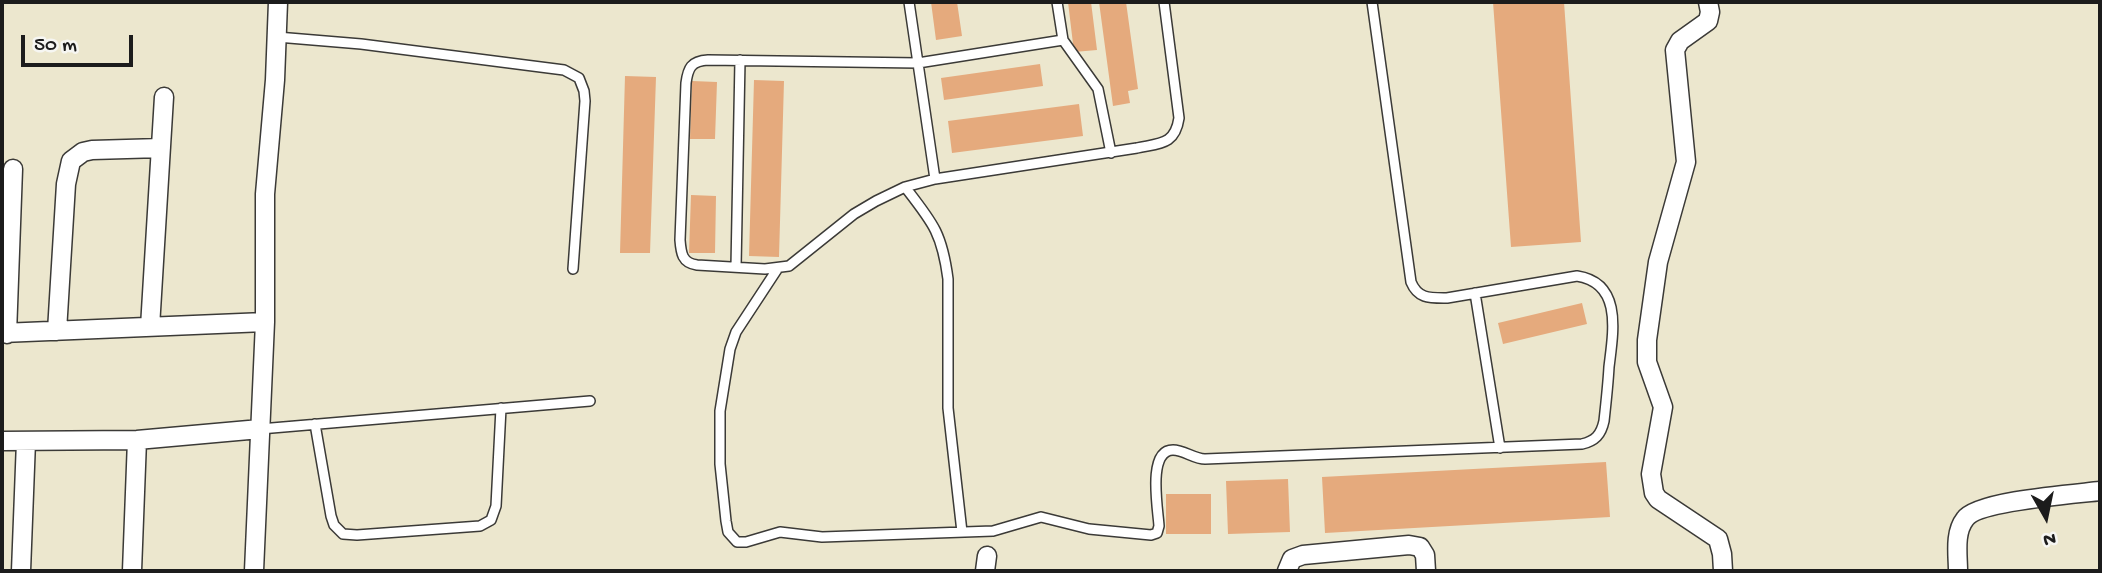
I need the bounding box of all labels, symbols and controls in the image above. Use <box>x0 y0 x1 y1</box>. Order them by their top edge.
scale bar <box>24 21 136 65</box>
text: 50 m <box>34 34 77 59</box>
north arrow <box>2011 482 2081 552</box>
text: N <box>2041 526 2057 551</box>

